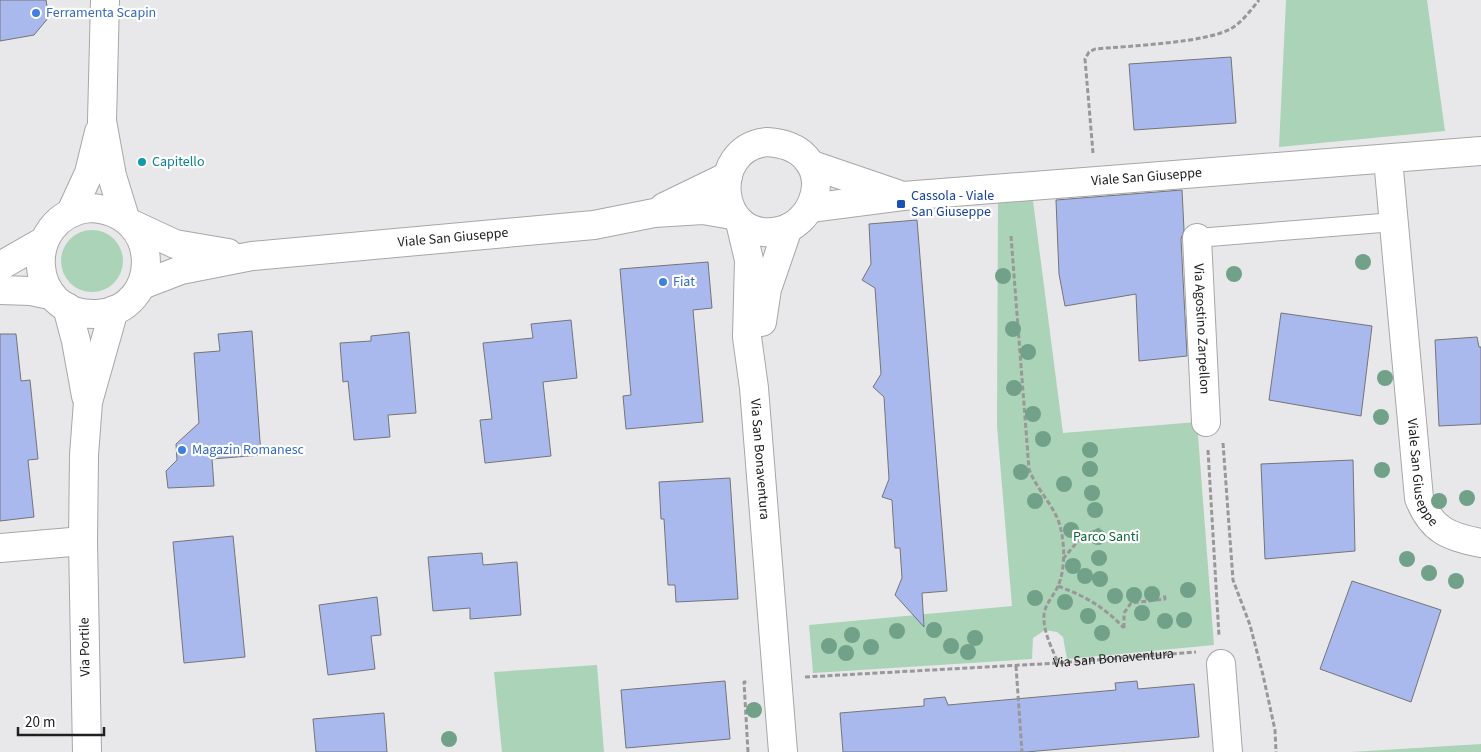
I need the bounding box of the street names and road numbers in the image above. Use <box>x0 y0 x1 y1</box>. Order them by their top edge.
street label: Viale San Giuseppe <box>1090 163 1203 191</box>
street label: Viale San Giuseppe <box>397 223 509 253</box>
street label: Via Agostino Zarpellon <box>1188 263 1215 395</box>
street label: Via San Bonaventura <box>745 398 774 520</box>
street label: Viale San Giuseppe <box>1402 417 1443 531</box>
street label: Via Portile <box>74 617 96 677</box>
street label: Via San Bonaventura <box>1052 644 1175 673</box>

